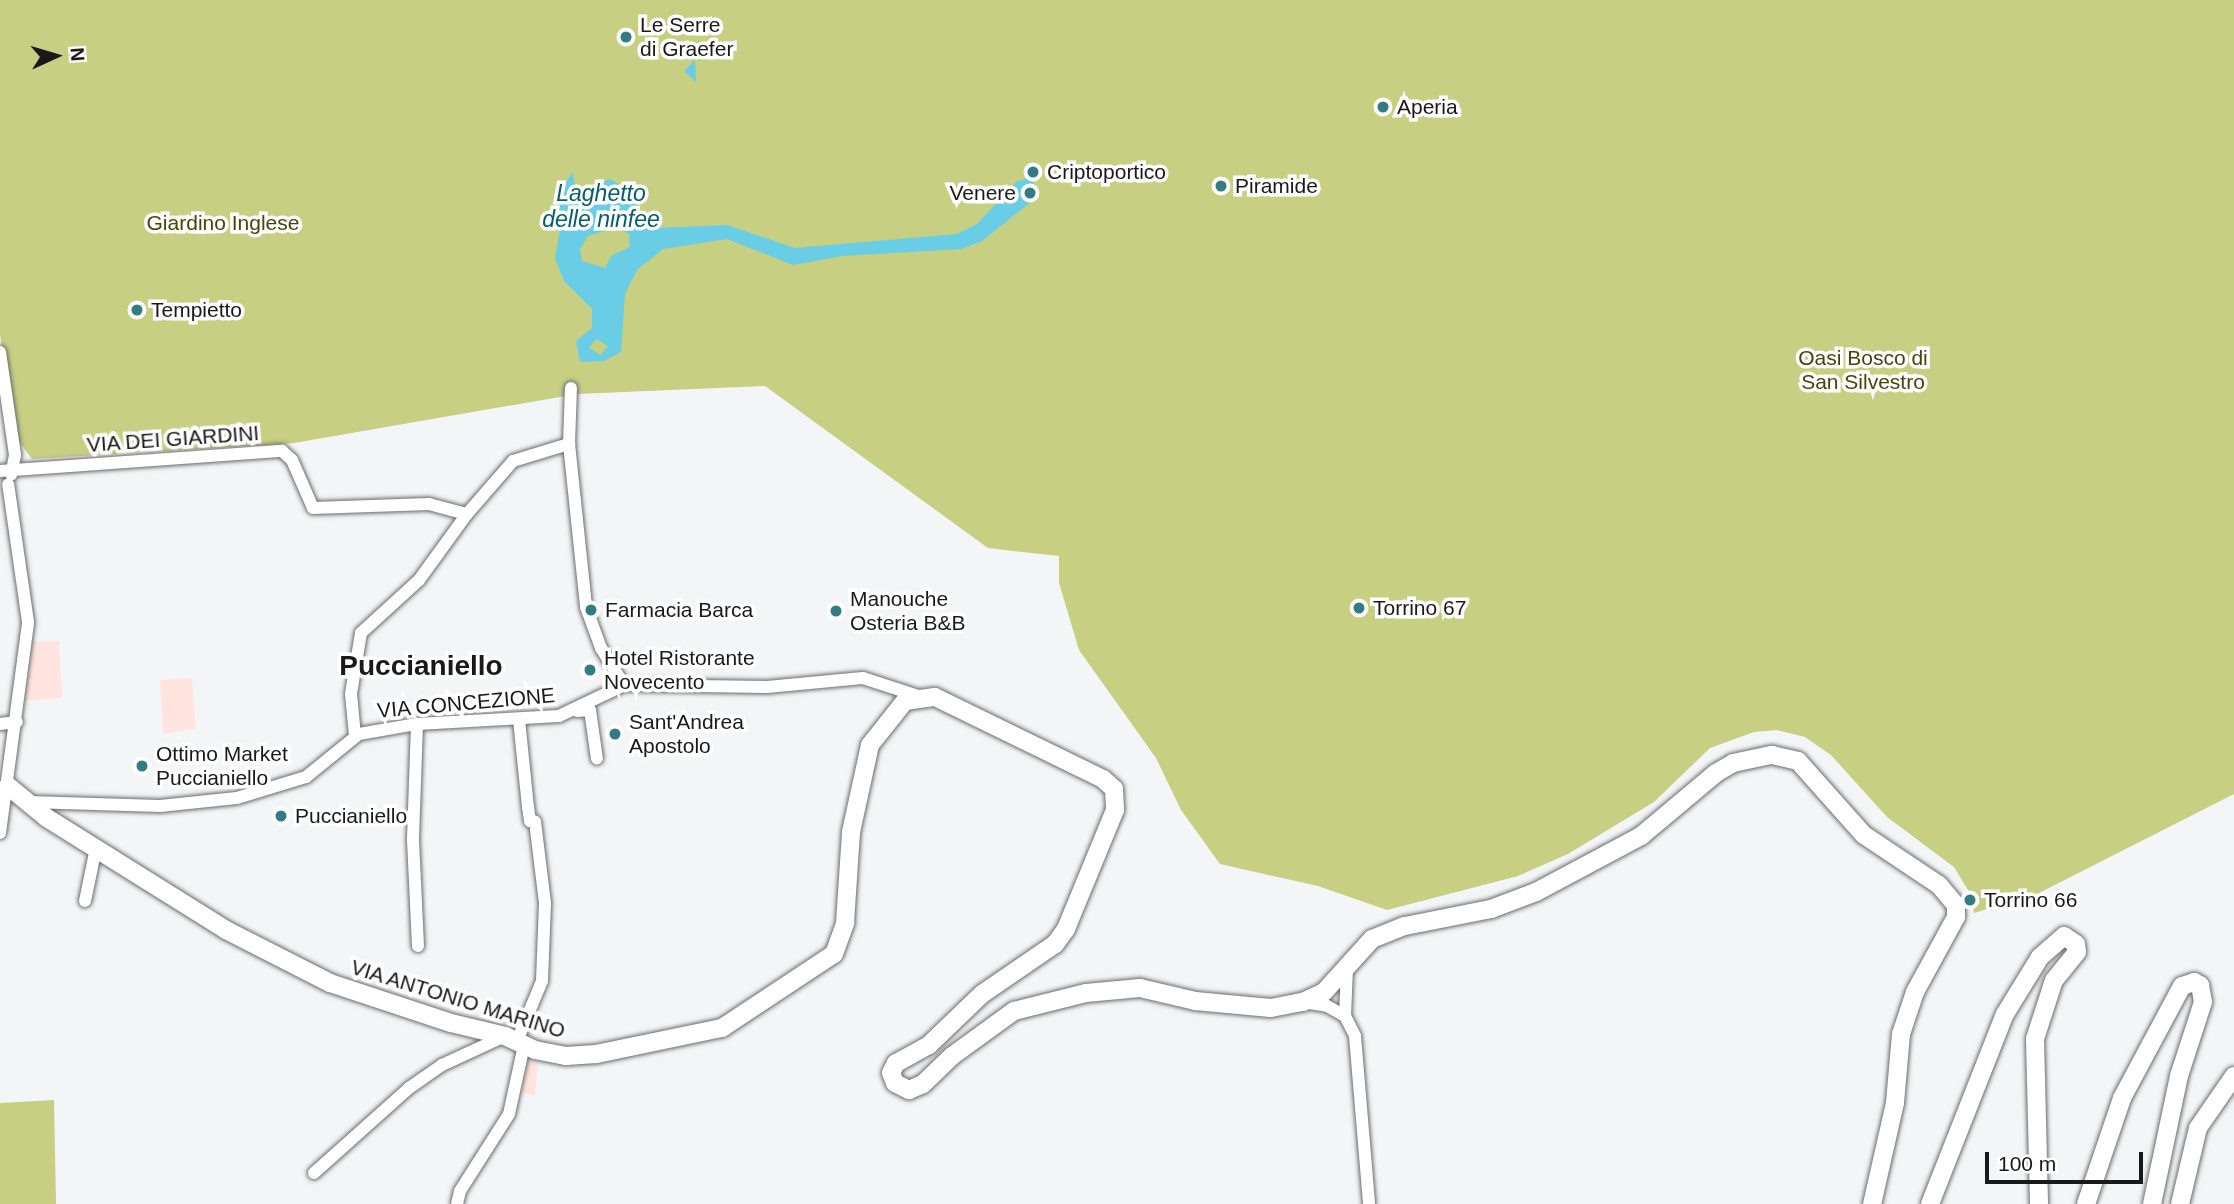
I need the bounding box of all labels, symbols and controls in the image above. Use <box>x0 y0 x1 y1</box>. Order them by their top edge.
place label: Le Serre di Graefer <box>640 12 733 62</box>
north arrow <box>21 21 91 91</box>
marker: Le Serre di Graefer <box>618 29 634 45</box>
text: N <box>66 47 88 62</box>
place label: Aperia <box>1397 94 1458 120</box>
marker: Aperia <box>1375 99 1391 115</box>
place label: Criptoportico <box>1047 159 1166 185</box>
marker: Criptoportico <box>1025 164 1041 180</box>
place label: Piramide <box>1235 173 1318 199</box>
marker: Piramide <box>1213 178 1229 194</box>
water label: Laghetto delle ninfee <box>542 179 660 233</box>
place label: Venere <box>949 180 1016 206</box>
marker: Venere <box>1022 185 1038 201</box>
park label: Giardino Inglese <box>147 210 299 236</box>
place label: Tempietto <box>151 297 242 323</box>
marker: Tempietto <box>129 302 145 318</box>
park label: Oasi Bosco di San Silvestro <box>1798 345 1928 395</box>
street label: VIA DEI GIARDINI <box>85 420 261 458</box>
place label: Manouche Osteria B&B <box>850 586 966 636</box>
place label: Torrino 67 <box>1373 595 1466 621</box>
place label: Farmacia Barca <box>605 597 753 623</box>
marker: Torrino 67 <box>1351 600 1367 616</box>
marker: Farmacia Barca <box>583 602 599 618</box>
marker: Manouche Osteria B&B <box>828 603 844 619</box>
place label: Hotel Ristorante Novecento <box>604 645 755 695</box>
district label: Puccianiello <box>339 649 503 683</box>
marker: Hotel Ristorante Novecento <box>582 662 598 678</box>
street label: VIA CONCEZIONE <box>375 683 557 723</box>
place label: Sant'Andrea Apostolo <box>629 709 744 759</box>
marker: Sant'Andrea Apostolo <box>607 726 623 742</box>
place label: Ottimo Market Puccianiello <box>156 741 288 791</box>
marker: Ottimo Market Puccianiello <box>134 758 150 774</box>
place label: Puccianiello <box>295 803 407 829</box>
marker: Puccianiello <box>273 808 289 824</box>
place label: Torrino 66 <box>1984 887 2077 913</box>
marker: Torrino 66 <box>1962 892 1978 908</box>
street label: VIA ANTONIO MARINO <box>347 954 569 1044</box>
scale bar <box>1989 1138 2146 1182</box>
text: 100 m <box>1998 1152 2056 1175</box>

